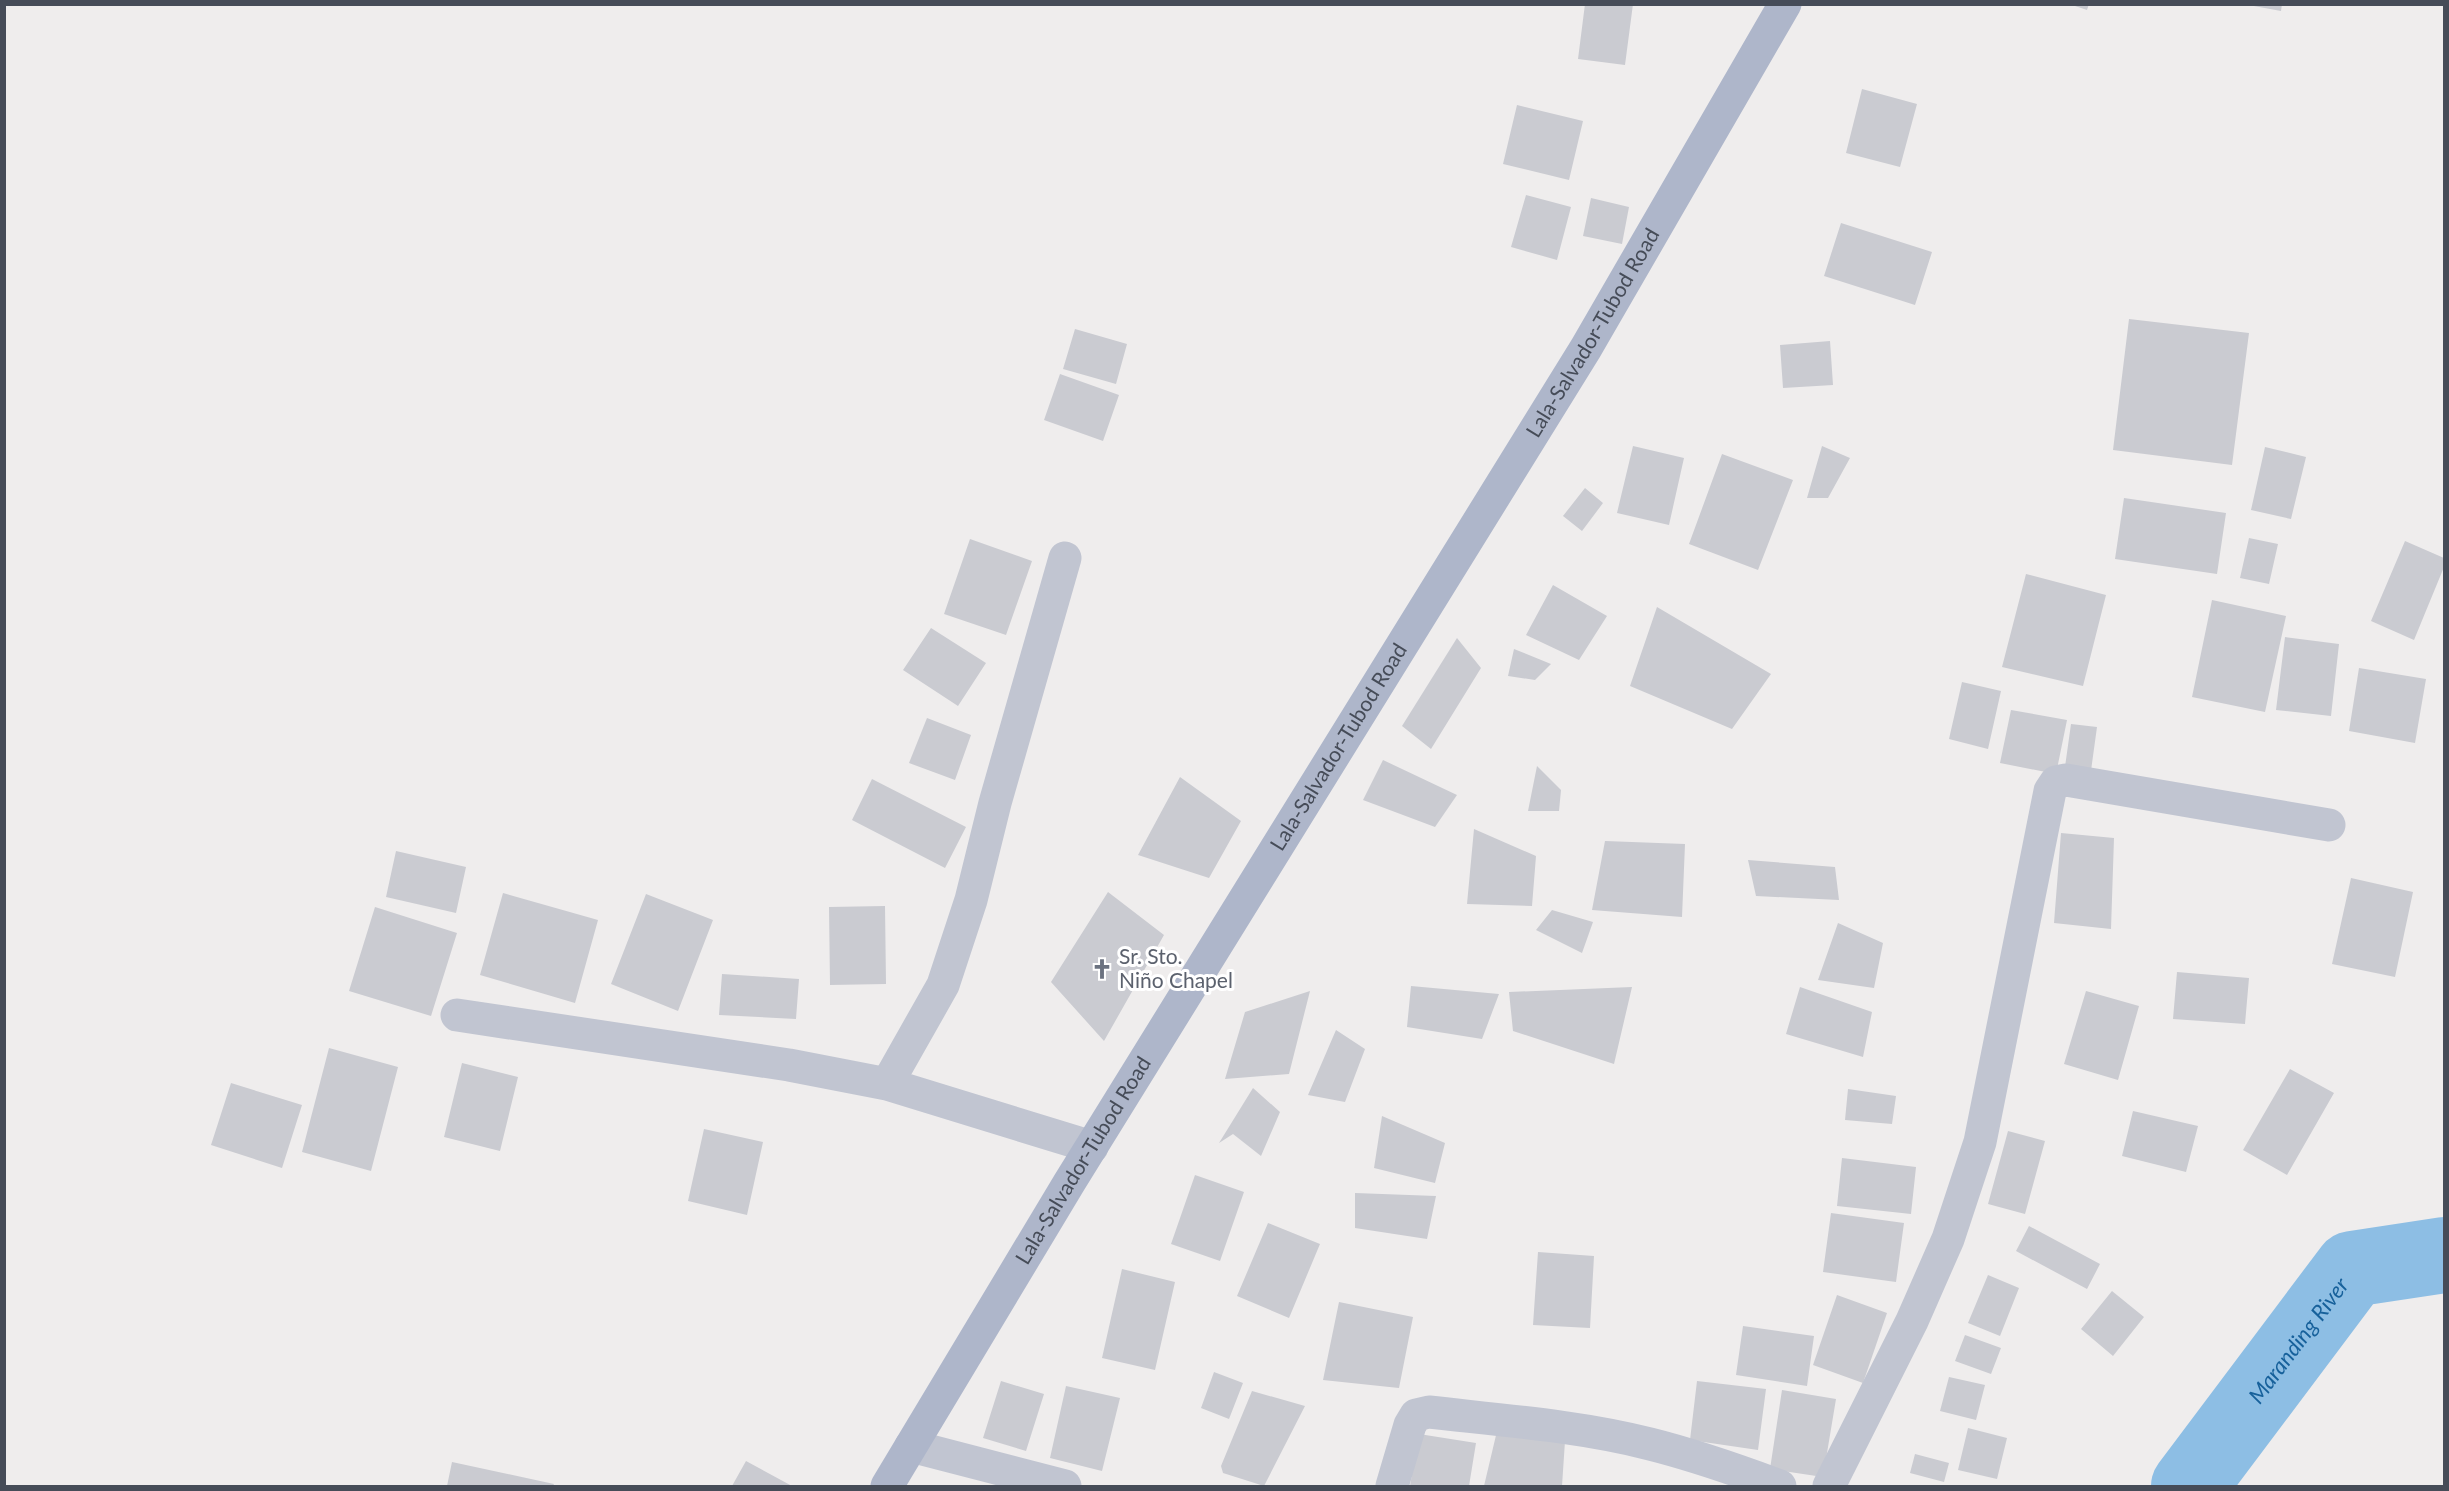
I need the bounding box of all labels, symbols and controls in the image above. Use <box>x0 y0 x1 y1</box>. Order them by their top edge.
street label: Lala-Salvador-Tubod Road <box>1520 223 1664 441</box>
street label: Lala-Salvador-Tubod Road <box>1264 638 1411 855</box>
place label: Sr. Sto. Niño Chapel <box>1119 943 1233 992</box>
church icon: Sr. Sto. Niño Chapel <box>1090 957 1114 981</box>
street label: Lala-Salvador-Tubod Road <box>1009 1051 1155 1268</box>
water label: Maranding River <box>2242 1272 2354 1408</box>

